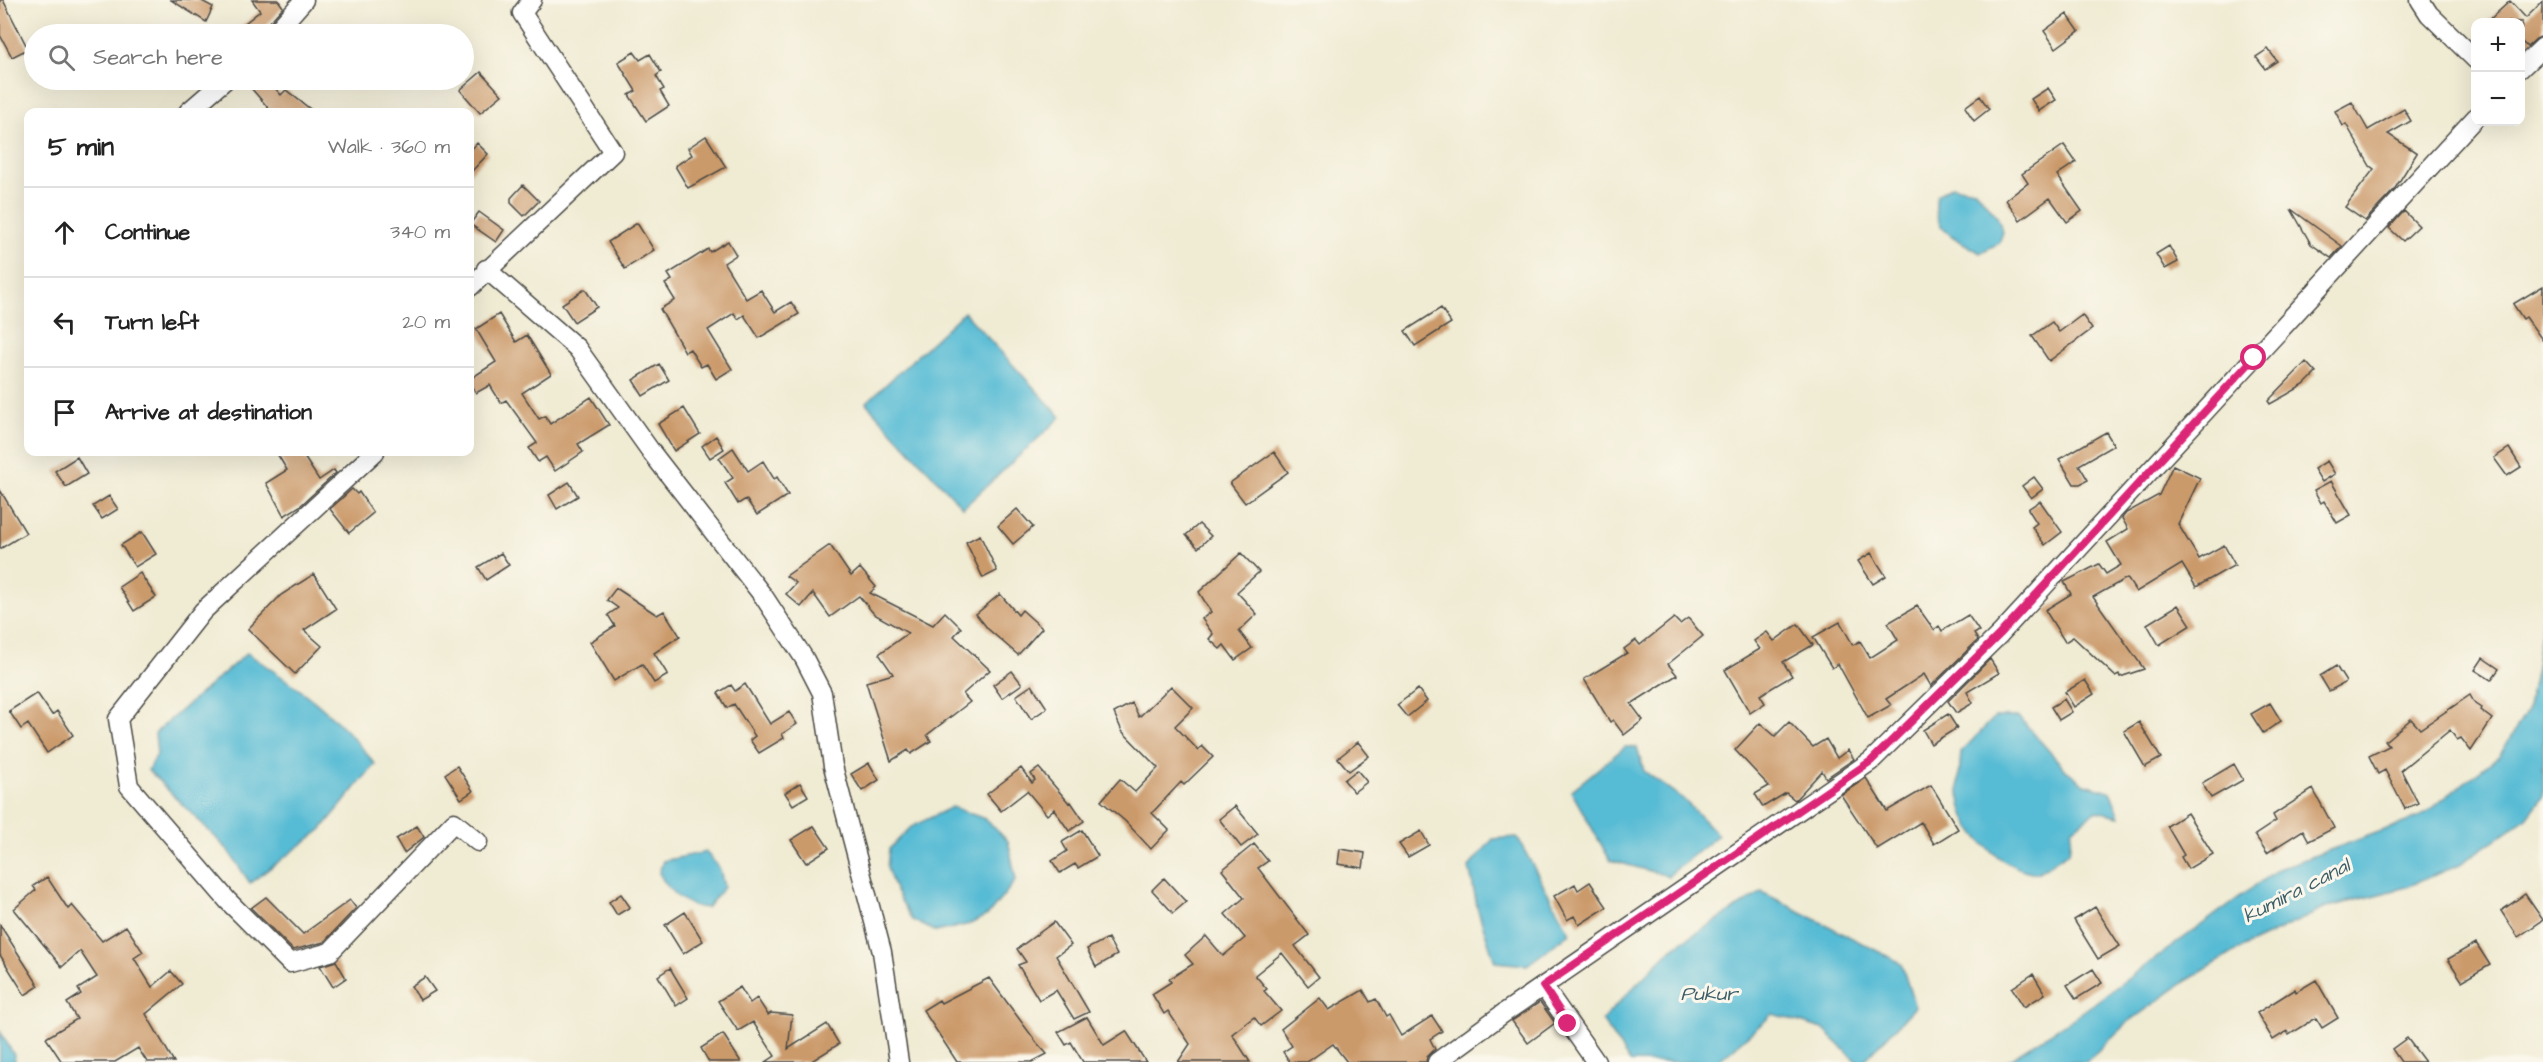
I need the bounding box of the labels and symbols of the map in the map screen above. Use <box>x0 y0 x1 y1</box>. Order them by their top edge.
route start <box>2240 344 2266 370</box>
water label: kumira canal <box>2238 851 2357 930</box>
water label: Pukur <box>1681 980 1739 1008</box>
route end <box>1554 1010 1580 1036</box>

